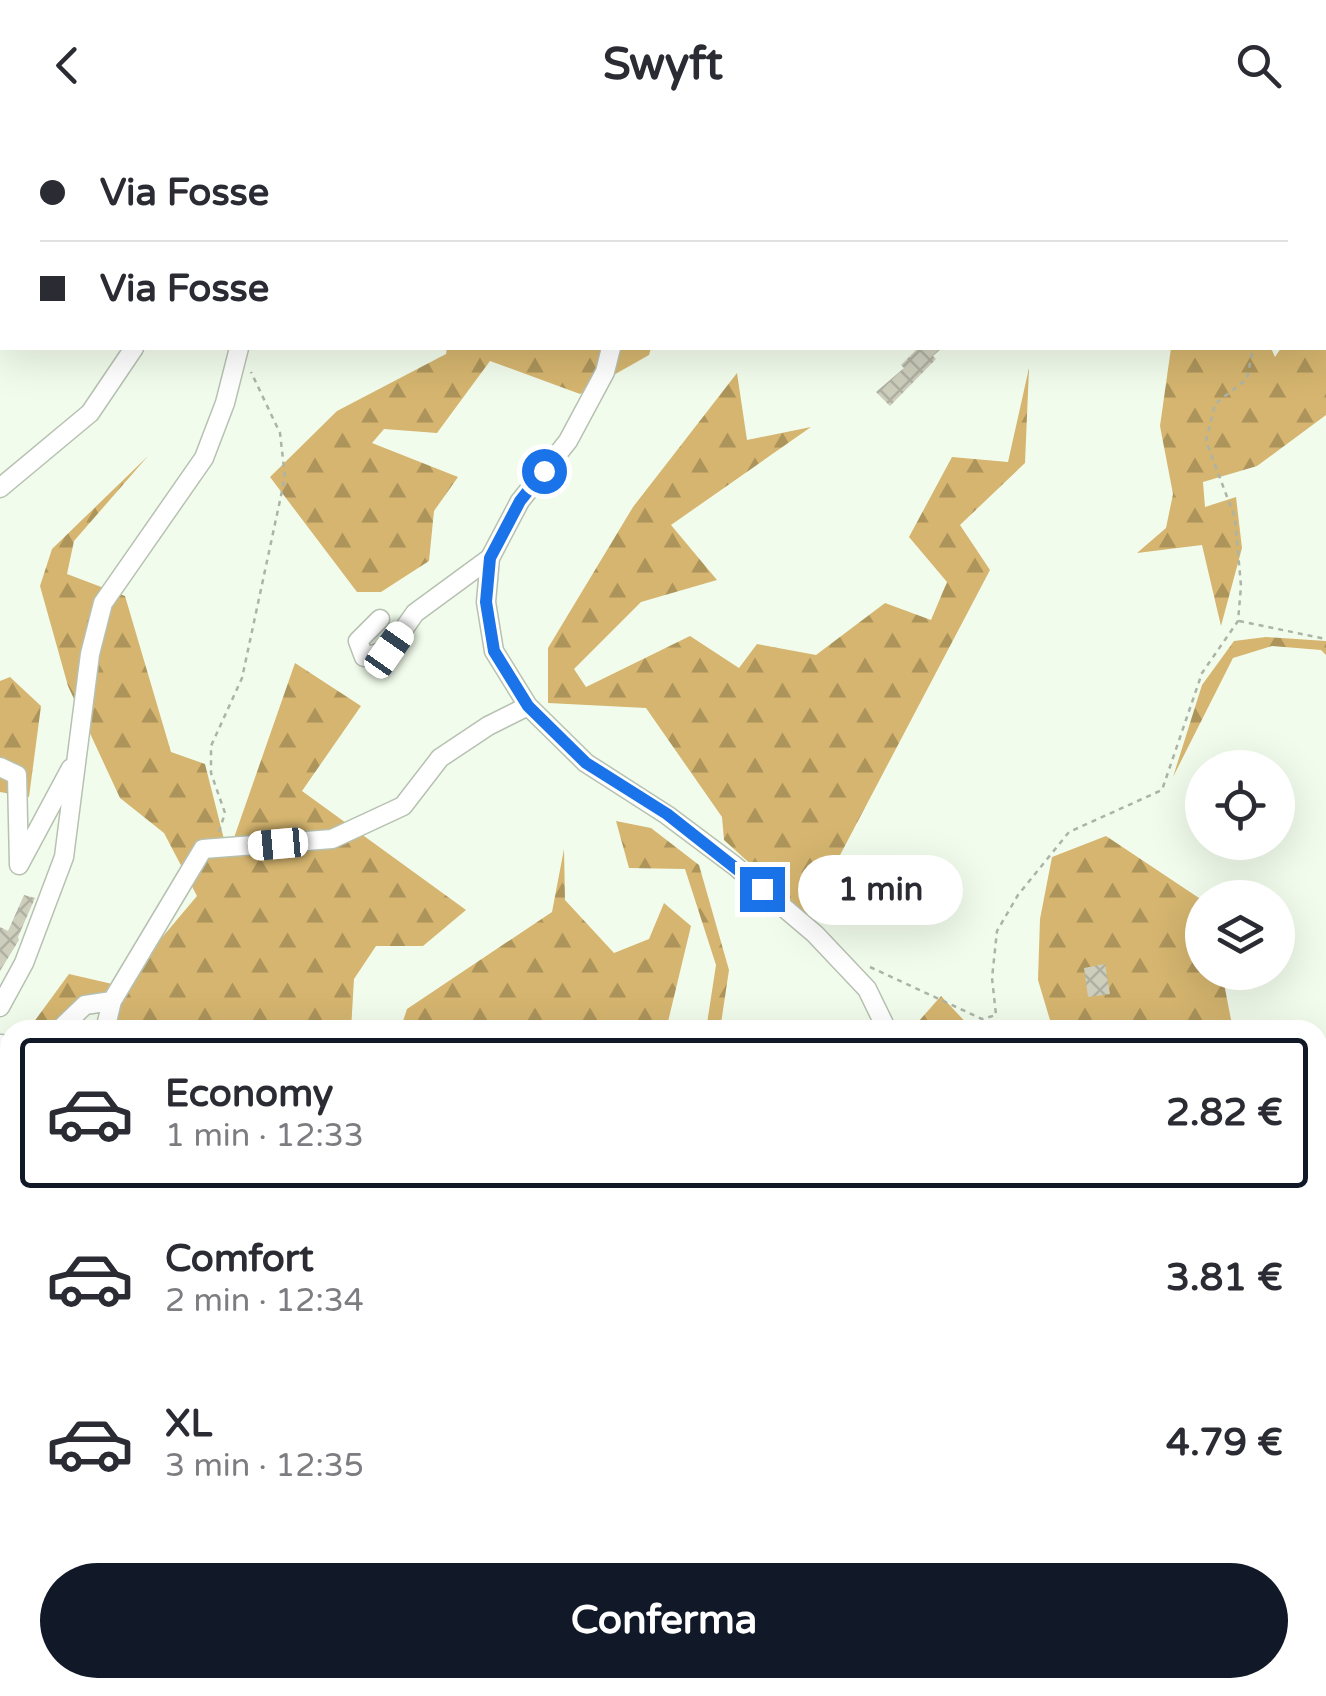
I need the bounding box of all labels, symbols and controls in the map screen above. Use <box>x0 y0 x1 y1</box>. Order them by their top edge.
icon: back <box>40 38 95 93</box>
text: Swyft <box>603 38 723 92</box>
icon: search <box>1231 38 1286 93</box>
text: Via Fosse <box>100 170 269 216</box>
text: Via Fosse <box>100 266 269 312</box>
route start <box>522 449 567 494</box>
car <box>360 617 418 683</box>
map controls <box>1185 750 1295 990</box>
button: locate <box>1185 750 1295 860</box>
car <box>247 826 309 862</box>
callout: 1 min <box>797 854 962 924</box>
route end <box>740 867 785 912</box>
text: 1 min <box>838 871 923 909</box>
button: layers <box>1185 880 1295 990</box>
icon: car <box>45 1068 135 1158</box>
text: Economy <box>165 1071 333 1117</box>
text: 2.82 € <box>1166 1090 1283 1136</box>
text: 1 min · 12:33 <box>165 1117 364 1155</box>
icon: car <box>45 1233 135 1323</box>
text: Comfort <box>165 1236 314 1282</box>
text: 3.81 € <box>1166 1255 1283 1301</box>
text: 2 min · 12:34 <box>165 1282 364 1320</box>
icon: car <box>45 1398 135 1488</box>
text: XL <box>165 1401 212 1447</box>
text: 4.79 € <box>1166 1420 1283 1466</box>
text: 3 min · 12:35 <box>165 1447 364 1485</box>
button: Conferma <box>40 1563 1288 1678</box>

